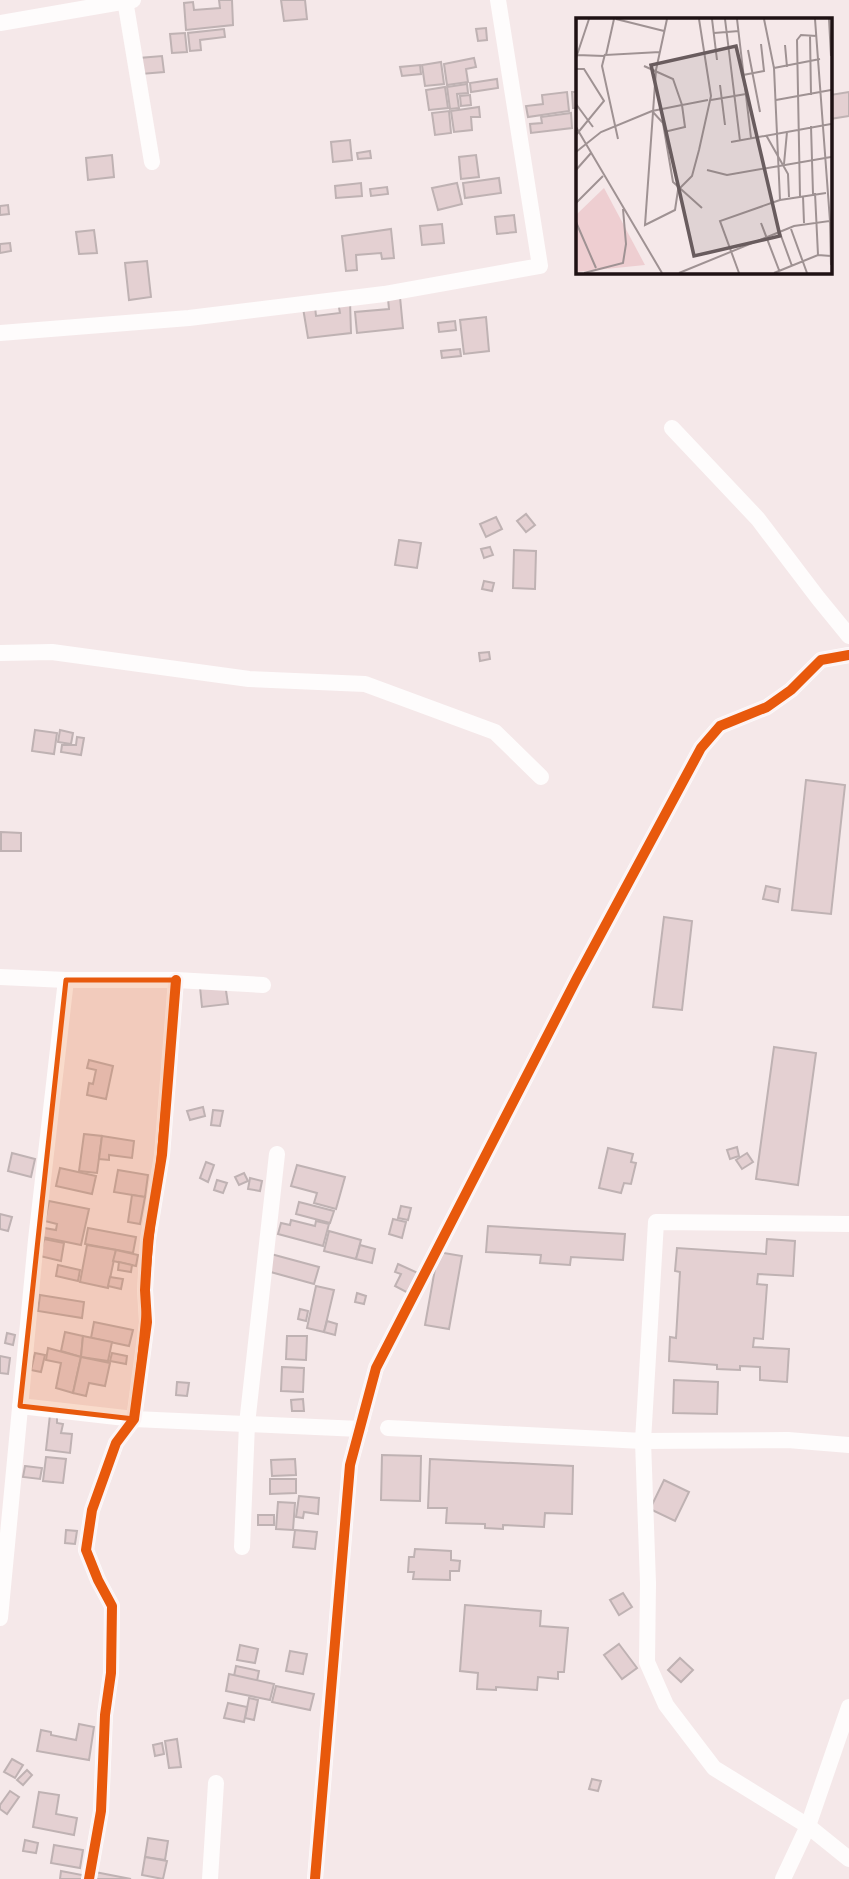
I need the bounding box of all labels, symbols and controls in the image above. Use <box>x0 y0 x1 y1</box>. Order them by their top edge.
inset map <box>576 18 832 273</box>

